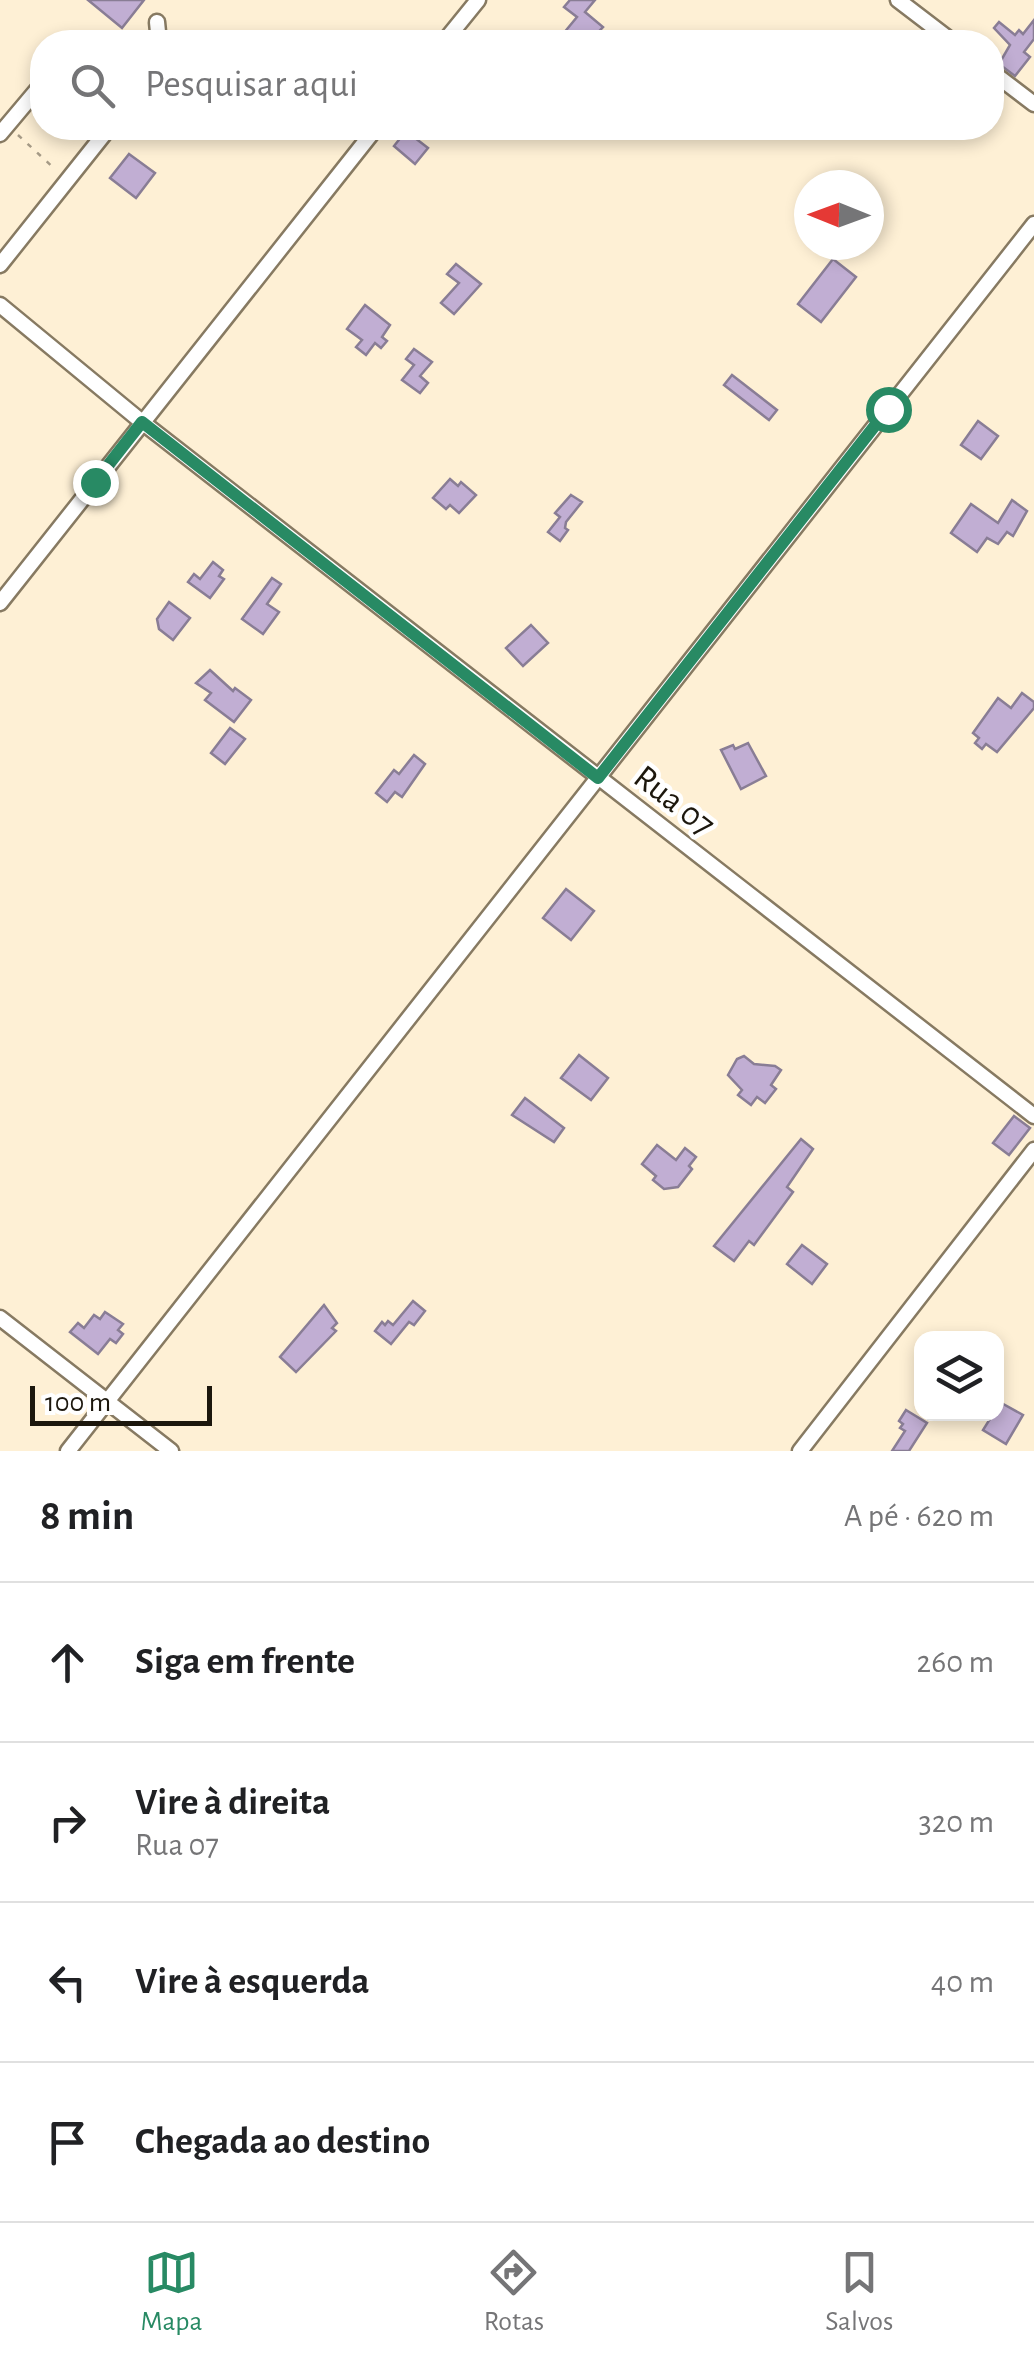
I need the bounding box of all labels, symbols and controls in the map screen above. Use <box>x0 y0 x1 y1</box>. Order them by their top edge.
search box <box>30 30 1004 140</box>
icon: search <box>65 58 120 113</box>
text: Pesquisar aqui <box>145 66 358 104</box>
north arrow <box>794 170 884 260</box>
route start <box>866 387 912 433</box>
route end <box>73 460 119 506</box>
street label: Rua 07 <box>627 759 721 843</box>
map controls <box>914 1331 1004 1421</box>
button: layers <box>914 1331 1004 1421</box>
scale bar <box>30 1381 212 1426</box>
text: 100 m <box>45 1389 111 1417</box>
text: 8 min <box>40 1495 134 1537</box>
text: A pé · 620 m <box>844 1500 994 1532</box>
icon: ahead <box>40 1635 95 1690</box>
text: Siga em frente <box>135 1643 355 1681</box>
text: 260 m <box>917 1646 994 1678</box>
text: Vire à direita <box>135 1784 330 1822</box>
icon: right <box>40 1795 95 1850</box>
text: 320 m <box>918 1806 994 1838</box>
text: Rua 07 <box>135 1829 219 1861</box>
icon: left <box>40 1955 95 2010</box>
text: Vire à esquerda <box>135 1963 370 2001</box>
text: 40 m <box>931 1966 994 1998</box>
icon: arrive <box>40 2115 95 2170</box>
text: Chegada ao destino <box>135 2123 430 2161</box>
tab: Mapa <box>141 2245 203 2339</box>
tab: Rotas <box>484 2245 544 2339</box>
tab: Salvos <box>825 2245 893 2339</box>

